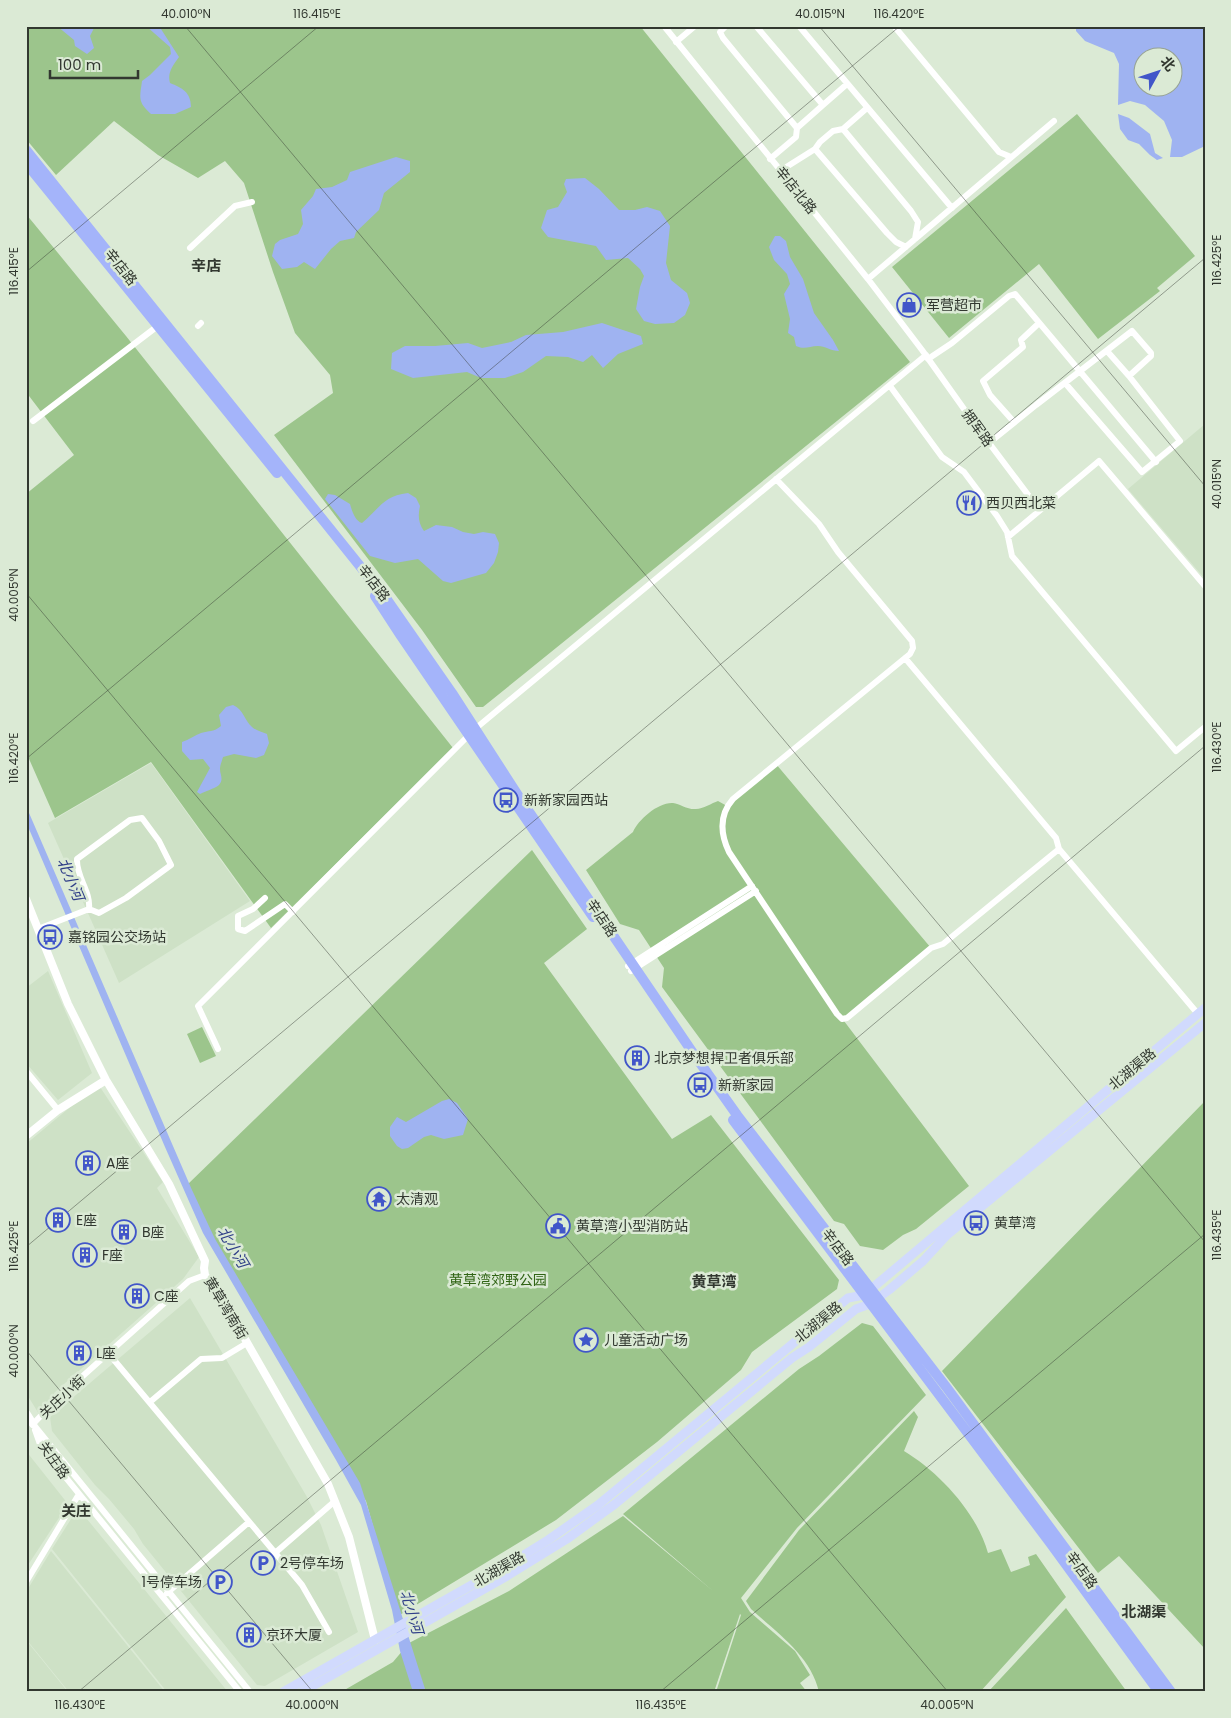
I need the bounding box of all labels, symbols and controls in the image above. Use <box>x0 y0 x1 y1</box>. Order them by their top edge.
text: 40.010°N <box>161 5 211 22</box>
text: 116.415°E <box>293 5 341 22</box>
text: 40.015°N <box>795 5 845 22</box>
text: 116.420°E <box>874 5 924 22</box>
scale bar <box>50 48 138 80</box>
north arrow <box>1134 48 1184 98</box>
text: 北 <box>1156 52 1180 75</box>
text: 100 m <box>58 54 101 75</box>
street label: 辛店北路 <box>771 162 821 218</box>
text: 116.425°E <box>1208 235 1225 285</box>
street label: 辛店路 <box>100 244 142 290</box>
text: 116.415°E <box>5 247 22 295</box>
district label: 辛店 <box>191 255 221 276</box>
shop icon: 军营超市 <box>896 292 922 318</box>
place label: 军营超市 <box>926 295 982 315</box>
street label: 拥军路 <box>958 405 998 451</box>
text: 40.015°N <box>1208 459 1225 509</box>
restaurant icon: 西贝西北菜 <box>956 490 982 516</box>
place label: 西贝西北菜 <box>986 493 1056 513</box>
street label: 辛店路 <box>353 560 395 606</box>
text: 40.005°N <box>5 568 22 622</box>
text: 116.430°E <box>1208 721 1225 773</box>
text: 116.420°E <box>5 733 22 783</box>
bus stop icon: 新新家园西站 <box>493 787 519 813</box>
place label: 新新家园西站 <box>524 790 608 810</box>
water label: 北小河 <box>53 854 91 907</box>
street label: 辛店路 <box>582 895 622 941</box>
bus stop icon: 嘉铭园公交场站 <box>37 924 63 950</box>
place label: 嘉铭园公交场站 <box>68 927 166 947</box>
street label: 北湖渠路 <box>1104 1043 1160 1095</box>
building icon: 北京梦想捍卫者俱乐部 <box>624 1045 650 1071</box>
place label: 北京梦想捍卫者俱乐部 <box>654 1048 794 1068</box>
bus stop icon: 新新家园 <box>687 1072 713 1098</box>
place label: 新新家园 <box>718 1075 774 1095</box>
building icon: A座 <box>75 1150 101 1176</box>
place label: A座 <box>106 1153 129 1173</box>
temple icon: 太清观 <box>366 1186 392 1212</box>
place label: 太清观 <box>396 1189 438 1209</box>
building icon: E座 <box>45 1207 71 1233</box>
text: 116.435°E <box>1208 1209 1225 1261</box>
place label: E座 <box>76 1210 97 1230</box>
bus stop icon: 黄草湾 <box>963 1210 989 1236</box>
public building icon: 黄草湾小型消防站 <box>545 1213 571 1239</box>
place label: 黄草湾 <box>994 1213 1036 1233</box>
place label: 黄草湾小型消防站 <box>576 1216 688 1236</box>
building icon: B座 <box>111 1219 137 1245</box>
text: 116.425°E <box>5 1221 22 1271</box>
place label: B座 <box>142 1222 165 1242</box>
water label: 北小河 <box>212 1222 255 1274</box>
street label: 辛店路 <box>817 1224 859 1270</box>
building icon: F座 <box>72 1242 98 1268</box>
place label: F座 <box>102 1245 123 1265</box>
park label: 黄草湾郊野公园 <box>449 1270 547 1290</box>
district label: 黄草湾 <box>691 1271 737 1292</box>
street label: 黄草湾南街 <box>199 1273 253 1343</box>
building icon: C座 <box>124 1283 150 1309</box>
place label: C座 <box>154 1286 179 1306</box>
street label: 北湖渠路 <box>790 1297 846 1347</box>
text: 40.000°N <box>5 1324 22 1378</box>
place icon: 儿童活动广场 <box>573 1327 599 1353</box>
place label: 儿童活动广场 <box>604 1330 688 1350</box>
building icon: L座 <box>66 1340 92 1366</box>
place label: L座 <box>96 1343 116 1363</box>
street label: 关庄小街 <box>35 1371 89 1423</box>
street label: 关庄路 <box>34 1437 74 1483</box>
district label: 关庄 <box>61 1500 91 1521</box>
street label: 北湖渠路 <box>470 1546 528 1592</box>
street label: 辛店路 <box>1062 1547 1102 1593</box>
parking icon: 2号停车场 <box>250 1550 276 1576</box>
place label: 2号停车场 <box>280 1553 344 1573</box>
parking icon: 1号停车场 <box>207 1569 233 1595</box>
place label: 1号停车场 <box>142 1572 202 1592</box>
water label: 北小河 <box>395 1587 429 1639</box>
district label: 北湖渠 <box>1121 1601 1167 1622</box>
building icon: 京环大厦 <box>236 1622 262 1648</box>
place label: 京环大厦 <box>266 1625 322 1645</box>
text: 116.430°E <box>54 1696 106 1713</box>
text: 40.000°N <box>285 1696 339 1713</box>
text: 116.435°E <box>635 1696 687 1713</box>
text: 40.005°N <box>920 1696 974 1713</box>

